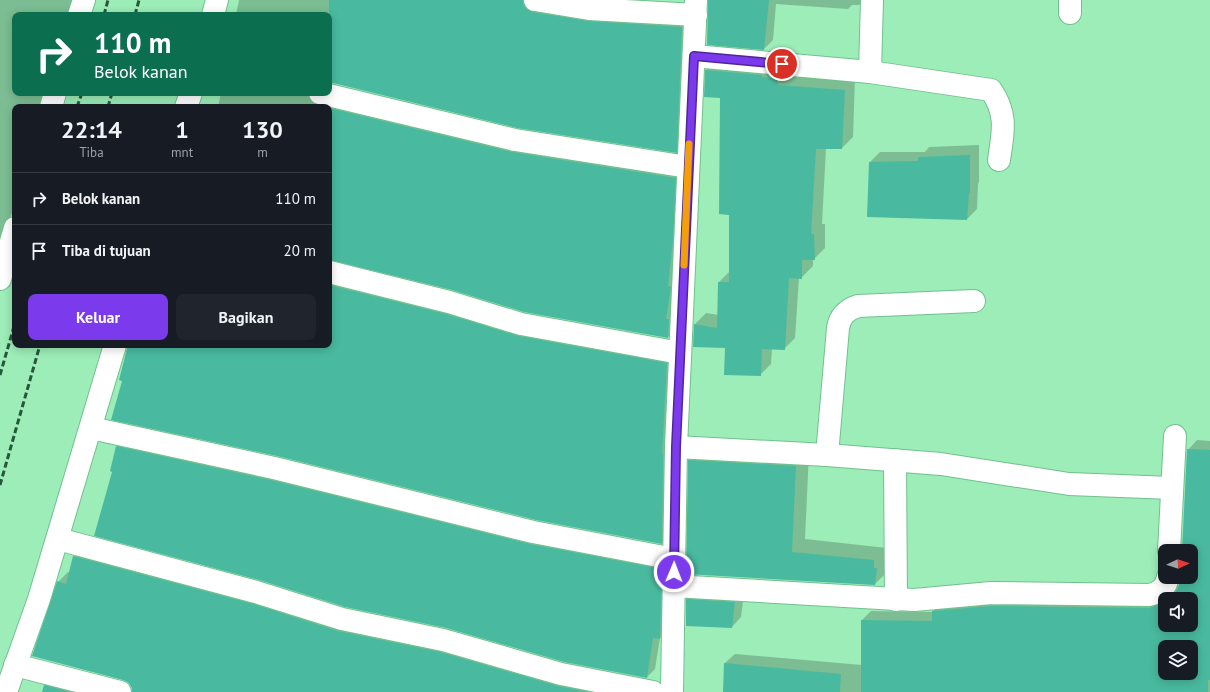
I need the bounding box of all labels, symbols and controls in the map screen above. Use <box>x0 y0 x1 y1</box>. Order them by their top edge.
text: 110 m <box>94 24 171 61</box>
icon: right <box>28 28 80 80</box>
pin <box>765 47 799 81</box>
icon: arrive <box>771 53 793 75</box>
text: Belok kanan <box>94 60 188 83</box>
text: 22:14 <box>61 114 122 145</box>
text: 1 <box>175 114 189 145</box>
text: 130 <box>242 114 283 145</box>
text: Tiba <box>79 144 104 161</box>
text: mnt <box>171 144 193 161</box>
text: m <box>257 144 268 161</box>
icon: right <box>28 188 50 210</box>
text: Belok kanan <box>62 189 140 208</box>
text: 110 m <box>275 189 316 208</box>
icon: arrive <box>28 240 50 262</box>
text: Tiba di tujuan <box>62 241 151 260</box>
text: 20 m <box>283 241 316 260</box>
button: Keluar <box>28 294 168 340</box>
button: Bagikan <box>176 294 316 340</box>
north arrow <box>1158 544 1198 584</box>
map controls <box>1158 544 1198 680</box>
position arrow <box>653 551 695 593</box>
button: sound <box>1158 592 1198 632</box>
button: layers <box>1158 640 1198 680</box>

